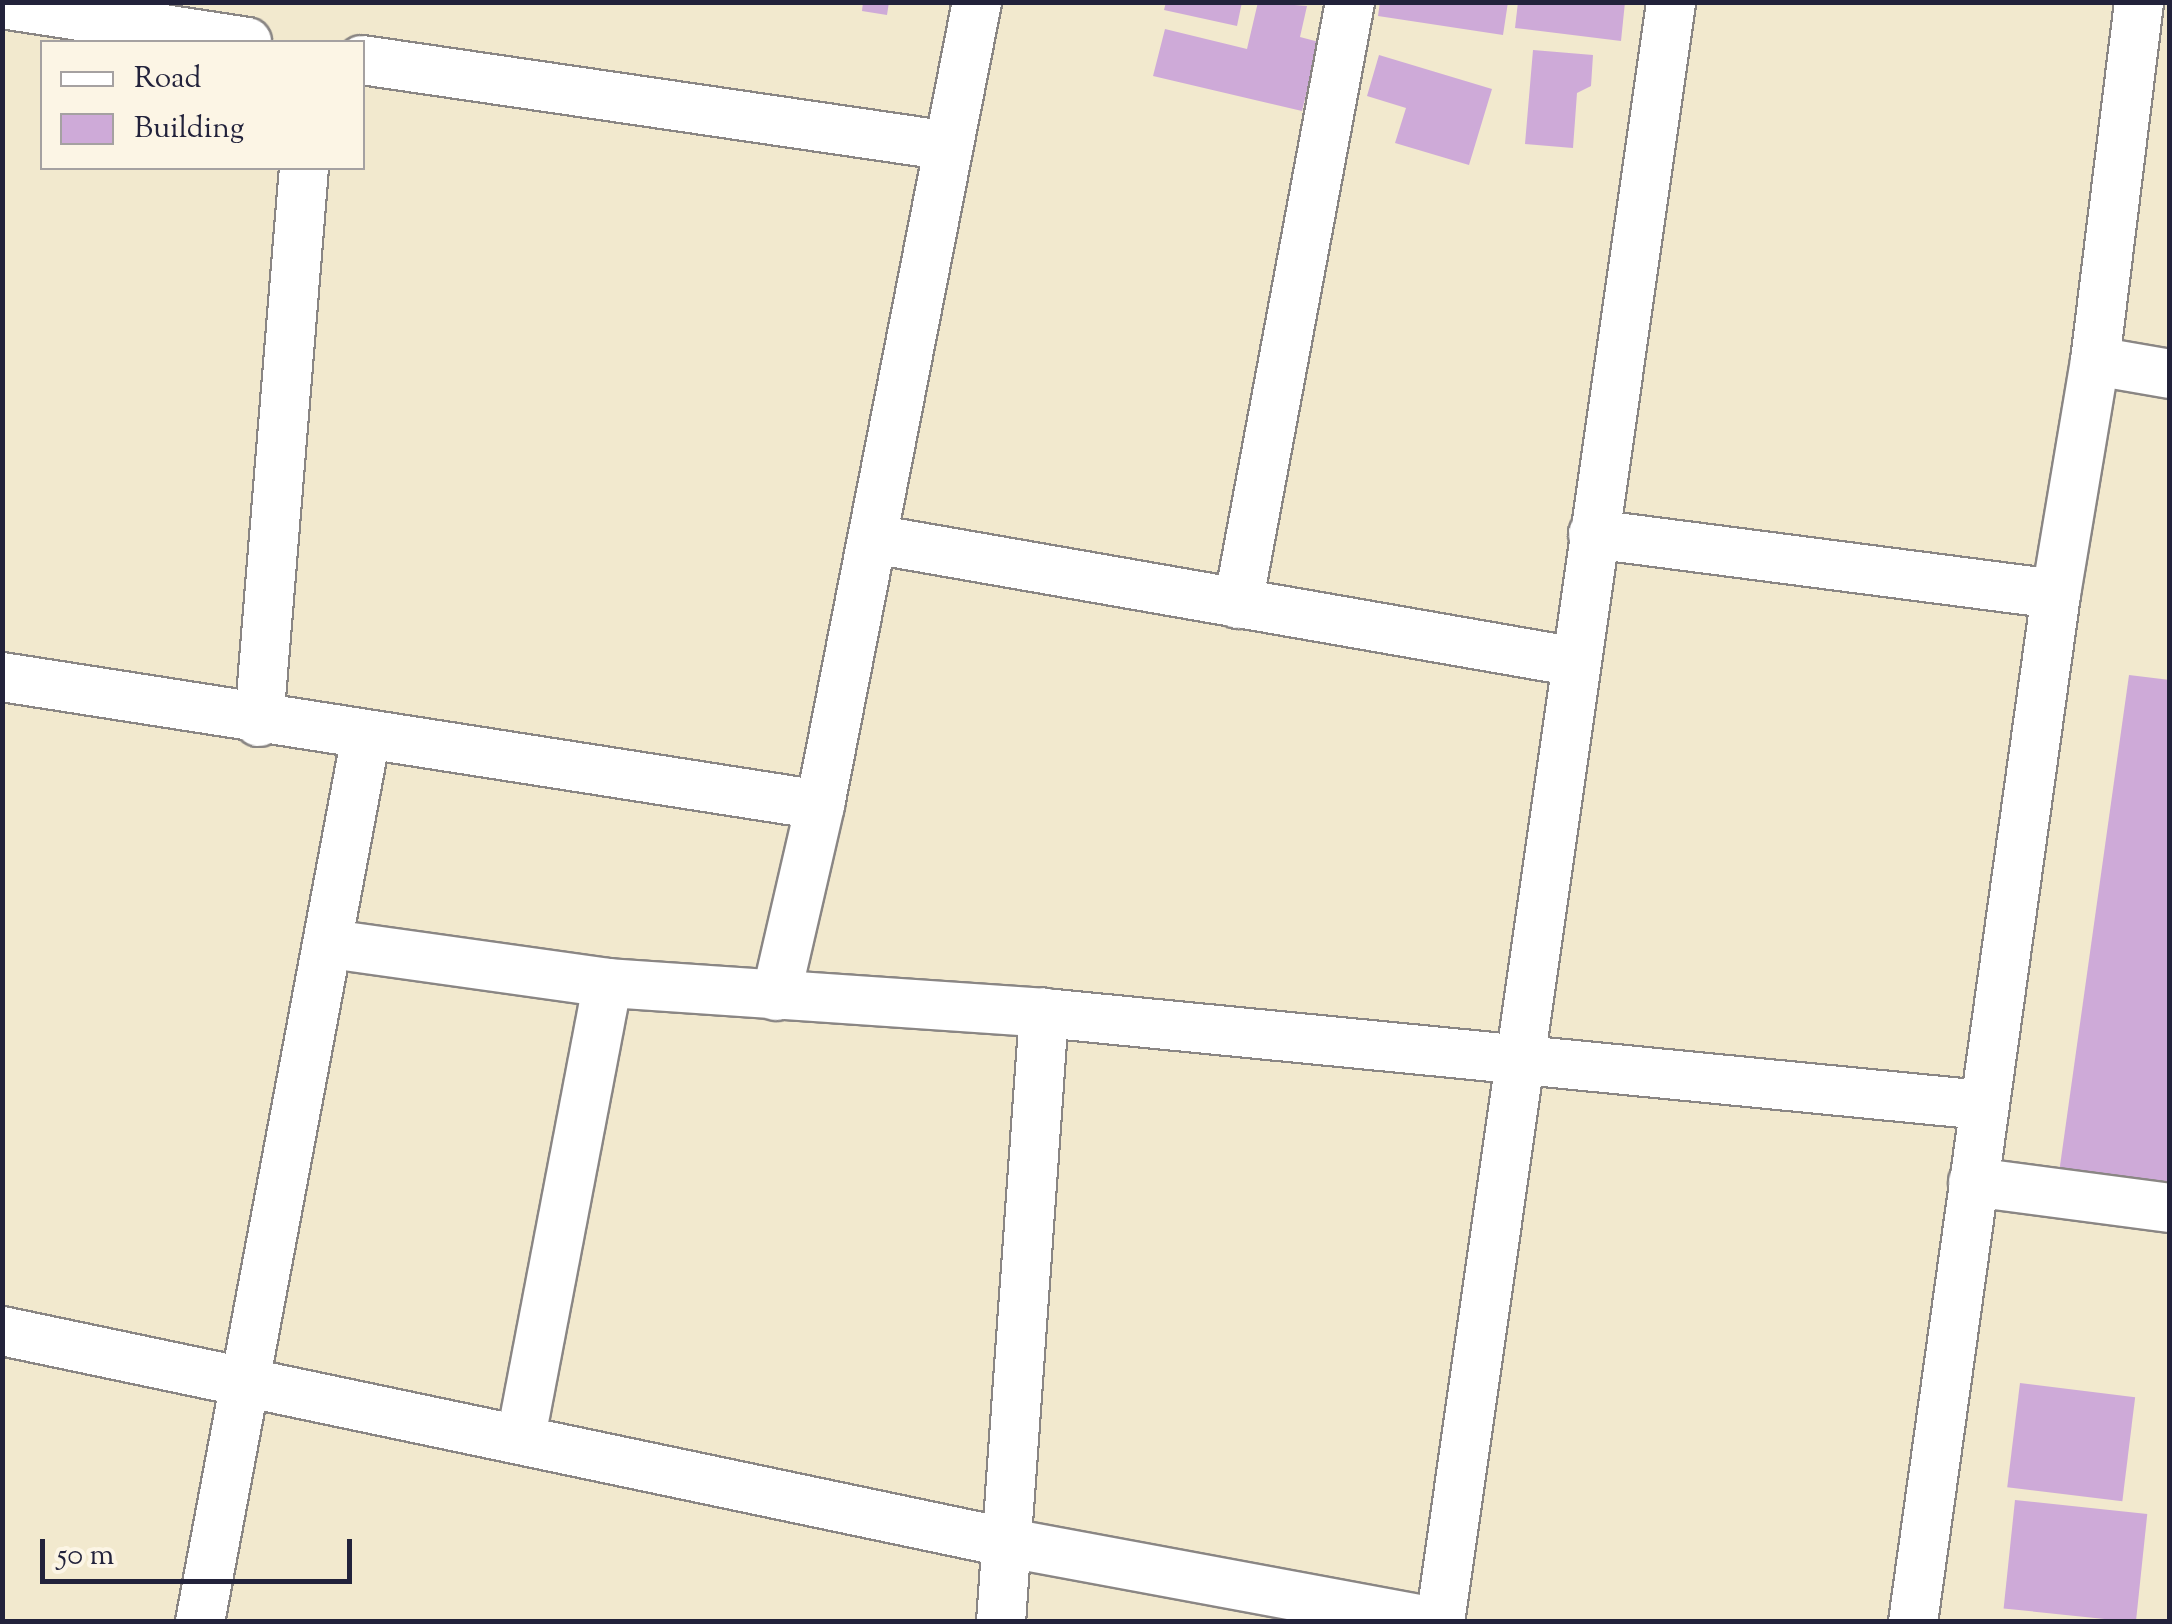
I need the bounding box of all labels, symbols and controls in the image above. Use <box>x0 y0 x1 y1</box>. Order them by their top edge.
legend <box>40 40 365 170</box>
text: Road <box>134 58 201 101</box>
text: Building <box>134 108 244 151</box>
scale bar <box>45 1519 358 1581</box>
text: 50 m <box>57 1535 114 1578</box>

